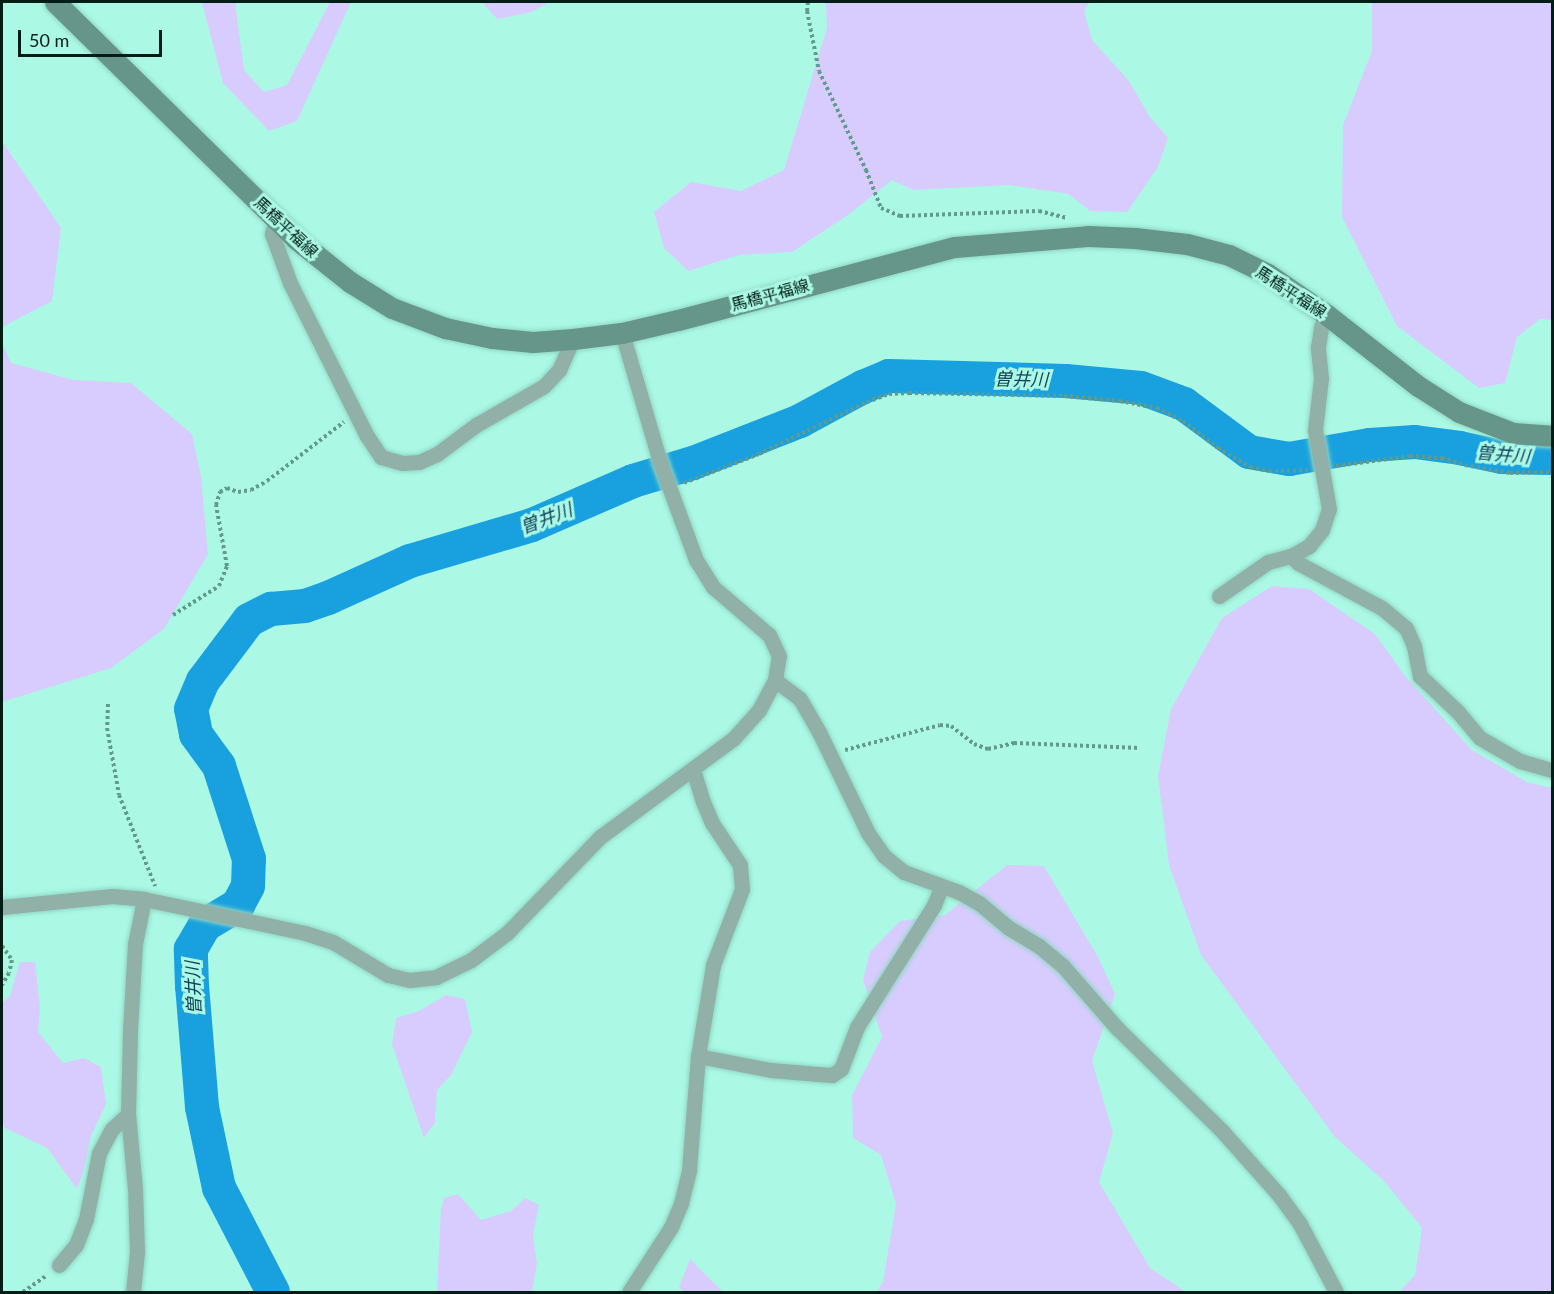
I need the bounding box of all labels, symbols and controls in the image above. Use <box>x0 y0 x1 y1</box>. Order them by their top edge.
scale bar <box>21 18 165 56</box>
text: 50 m <box>29 29 69 51</box>
street label: 馬橋平福線 <box>250 193 322 261</box>
street label: 馬橋平福線 <box>1252 262 1330 322</box>
street label: 馬橋平福線 <box>729 275 811 315</box>
water label: 曽井川 <box>994 368 1048 390</box>
water label: 曽井川 <box>1475 441 1531 467</box>
water label: 曽井川 <box>517 498 575 538</box>
water label: 曽井川 <box>181 960 205 1016</box>

